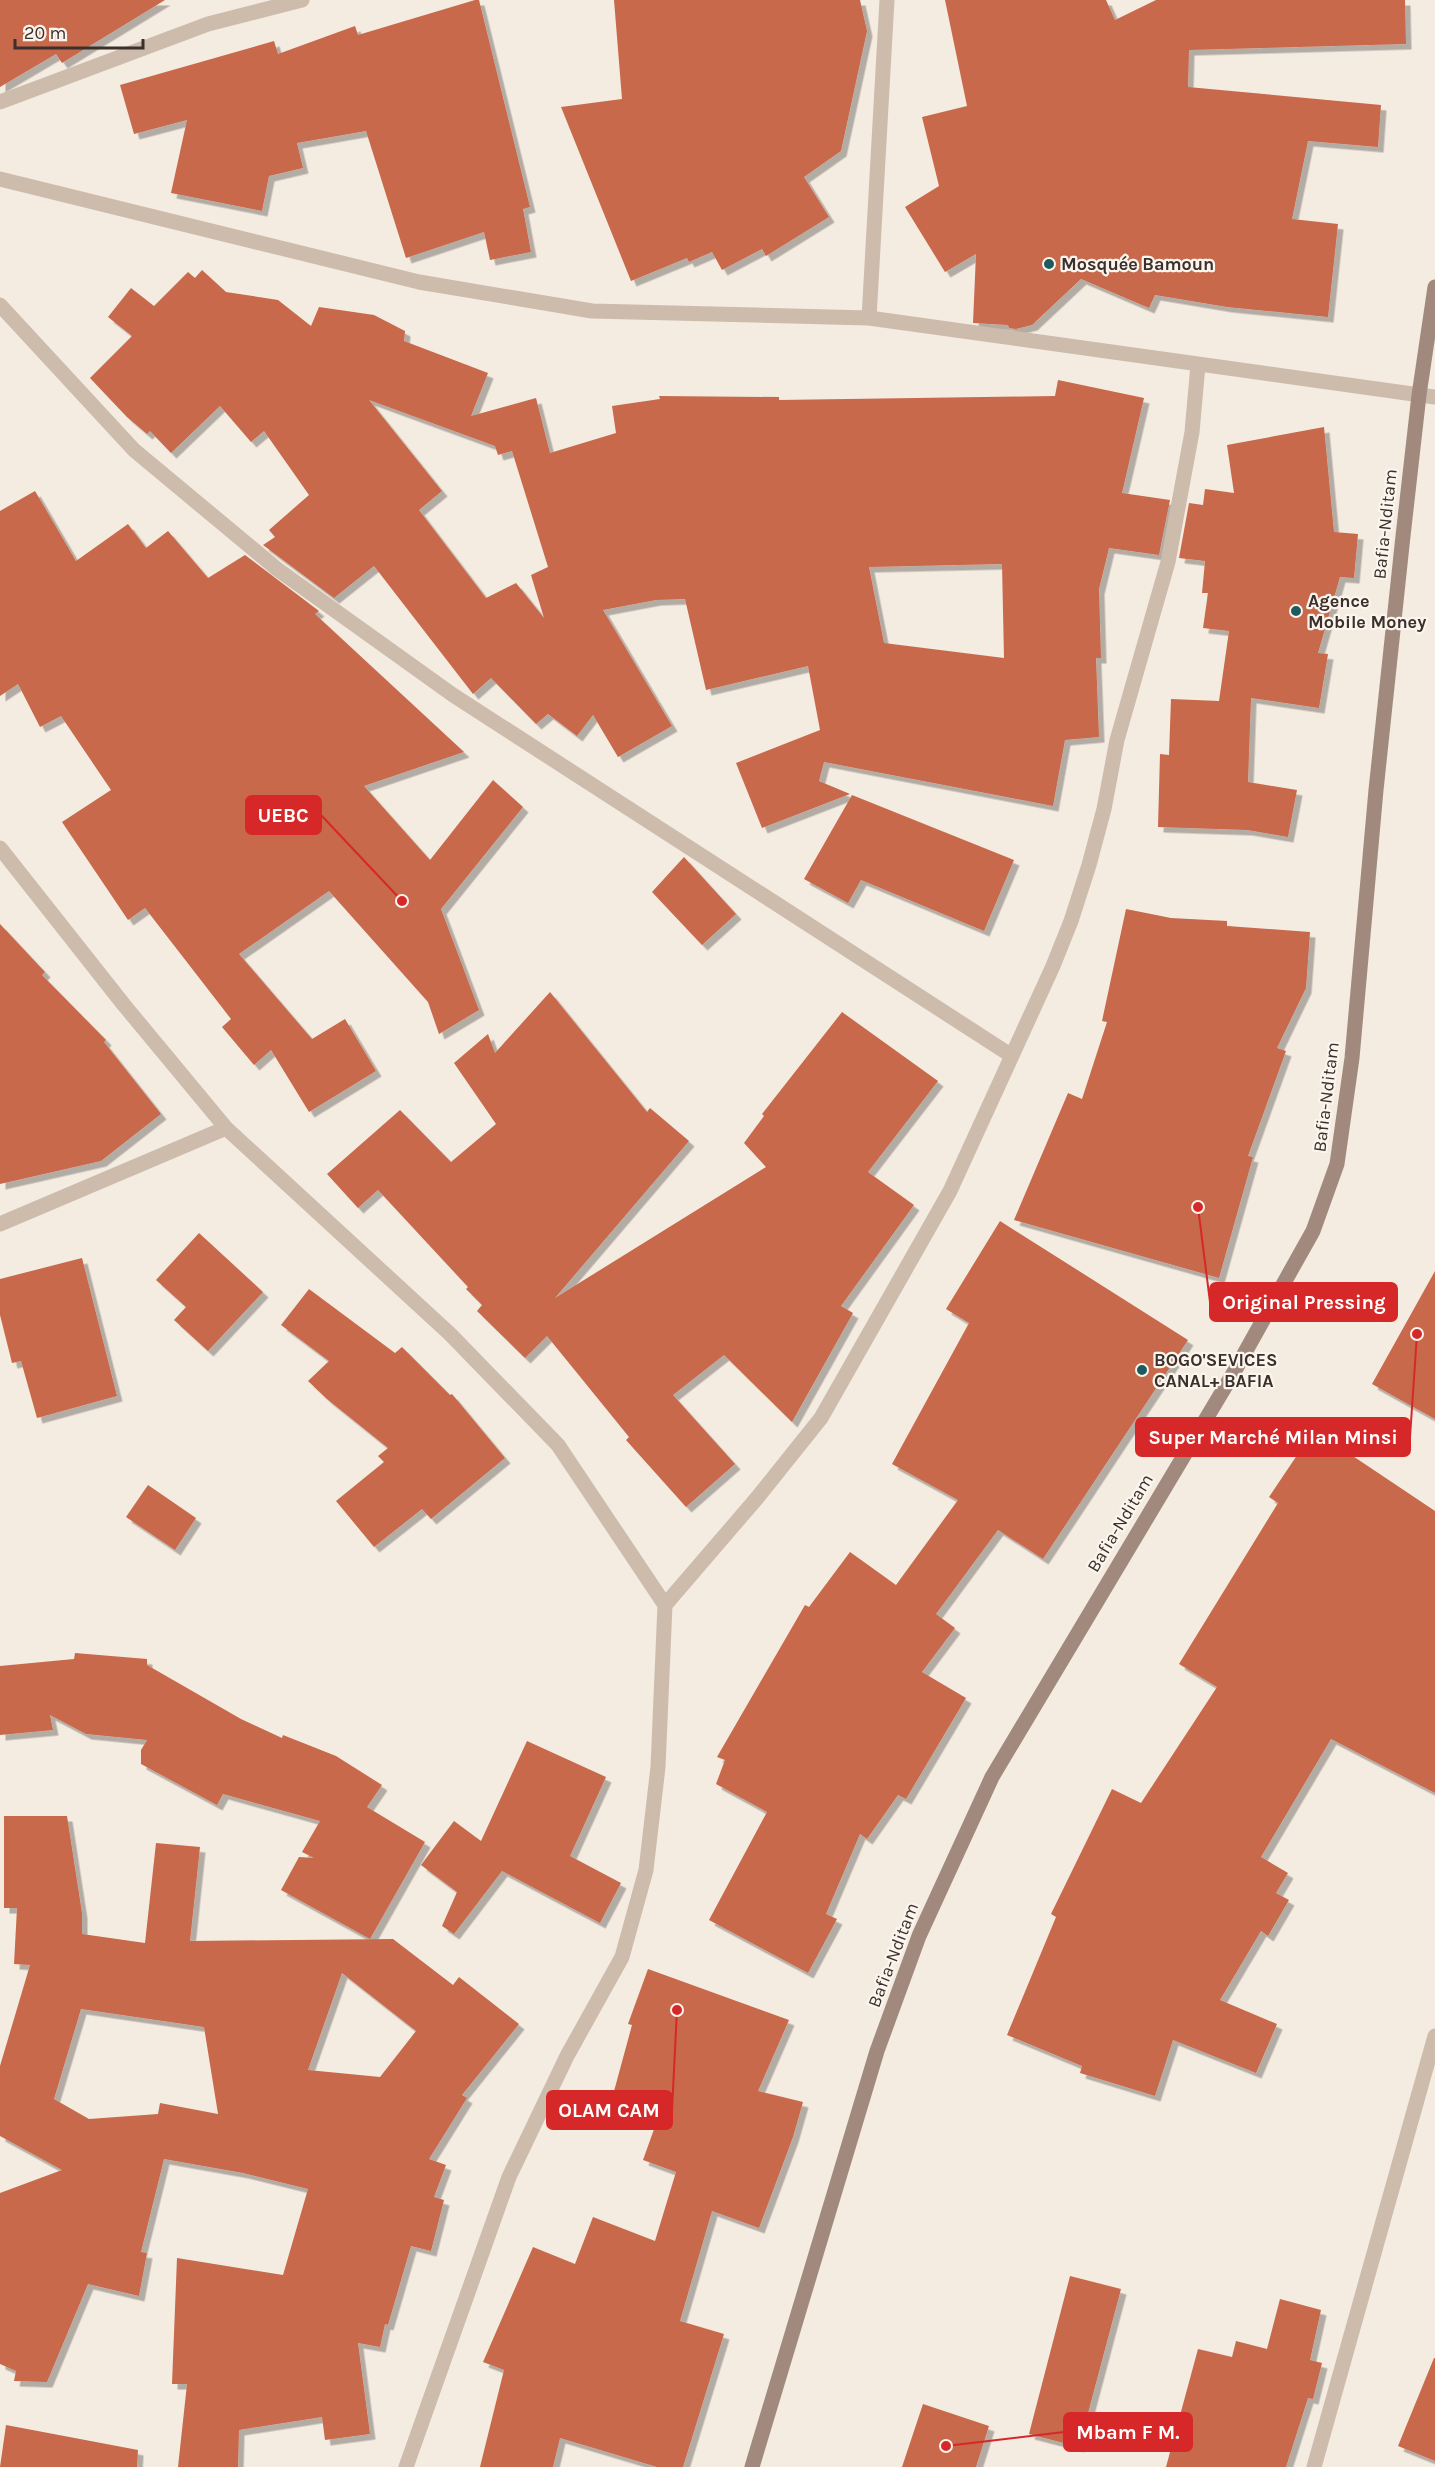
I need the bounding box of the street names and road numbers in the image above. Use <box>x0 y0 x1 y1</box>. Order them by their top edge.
street label: Bafia-Nditam <box>1368 468 1402 580</box>
street label: Bafia-Nditam <box>1308 1041 1344 1153</box>
street label: Bafia-Nditam <box>1082 1470 1158 1576</box>
street label: Bafia-Nditam <box>863 1899 923 2011</box>

